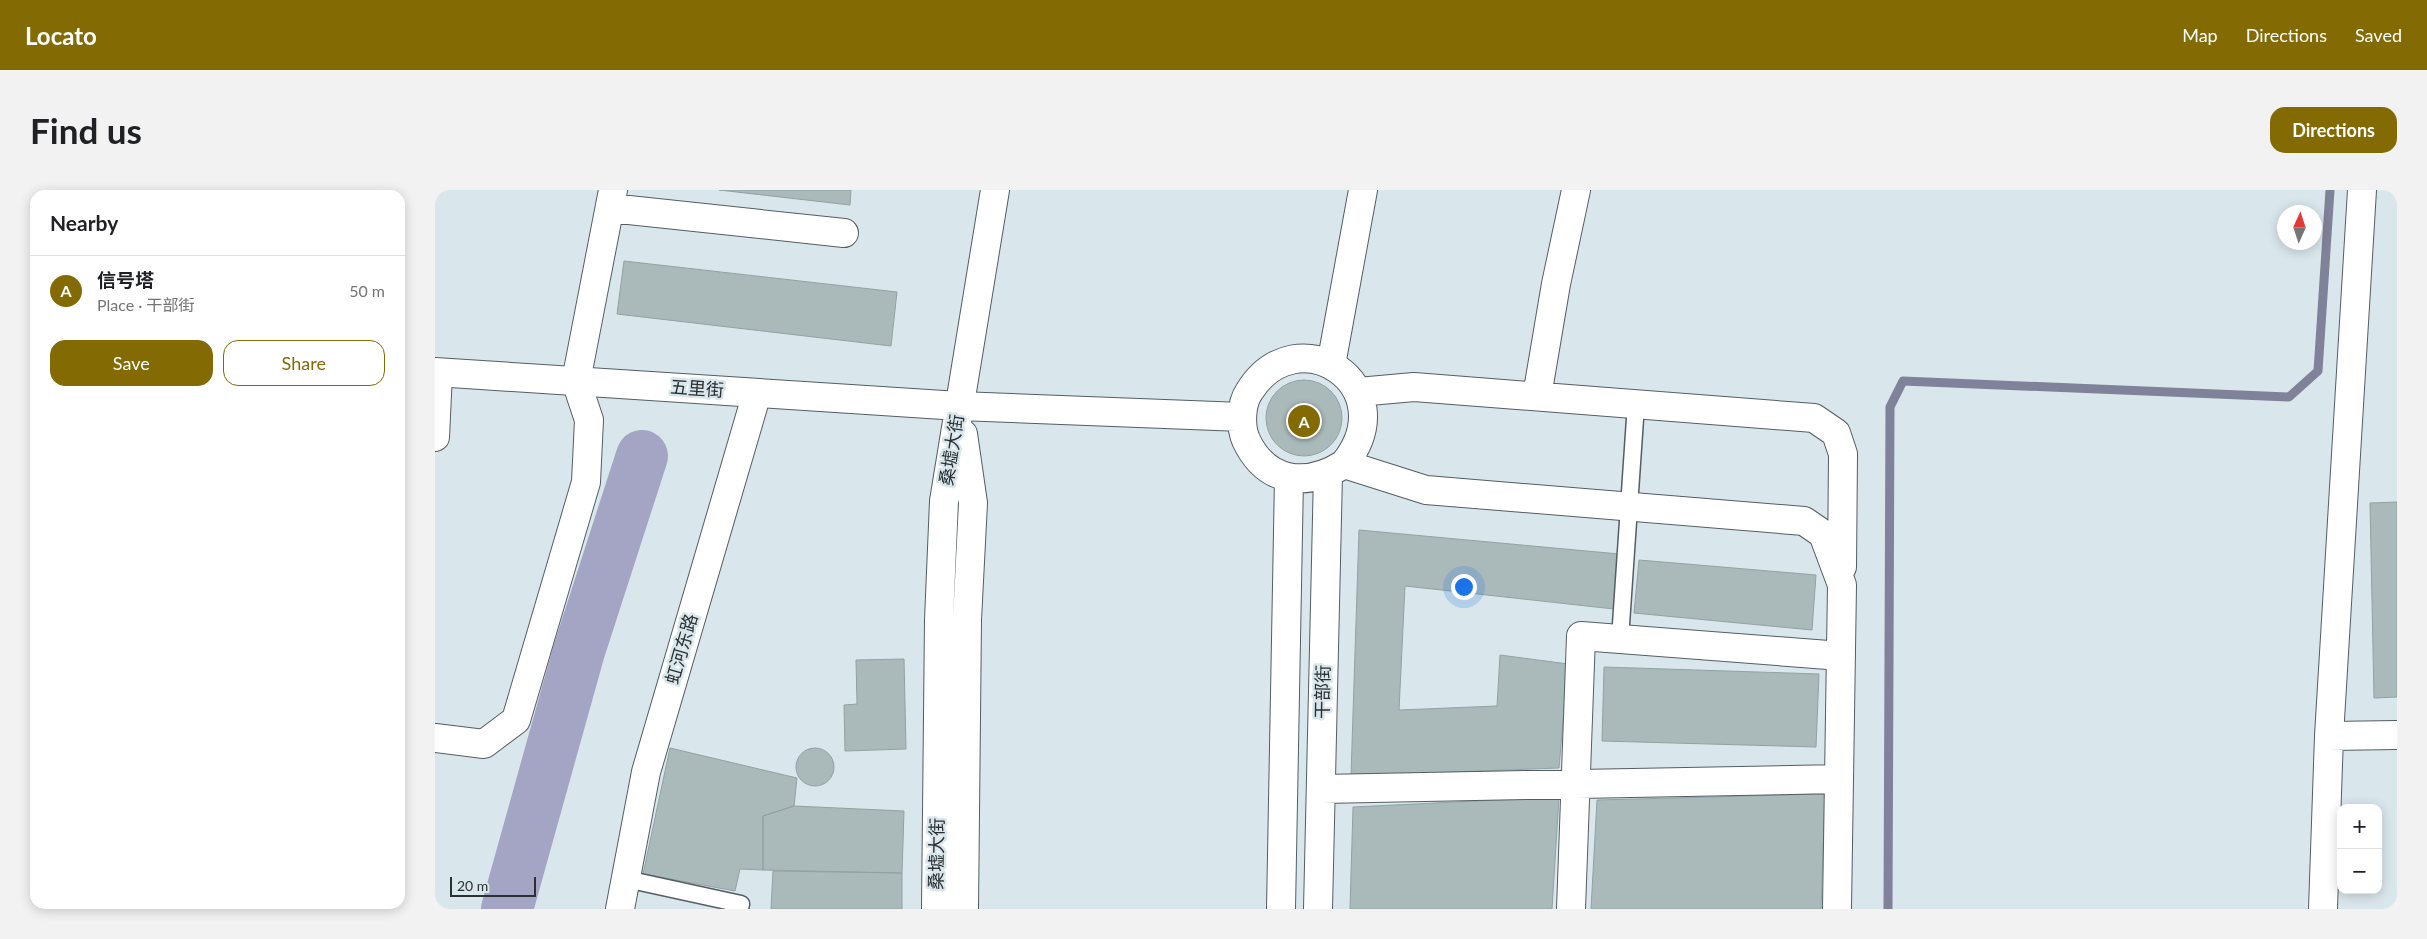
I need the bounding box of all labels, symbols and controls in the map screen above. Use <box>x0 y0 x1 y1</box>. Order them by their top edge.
text: Locato <box>25 21 97 50</box>
text: Map <box>2182 24 2218 46</box>
text: Directions <box>2246 24 2327 46</box>
text: Saved <box>2355 24 2402 46</box>
button: Directions <box>2270 107 2397 153</box>
text: Find us <box>30 109 142 151</box>
north arrow <box>2277 205 2322 250</box>
text: Nearby <box>50 210 118 235</box>
text: 信号塔 <box>97 268 154 291</box>
text: A <box>60 281 72 300</box>
text: 50 m <box>349 281 385 300</box>
text: Place · 干部街 <box>97 295 195 314</box>
button: Save <box>50 340 213 386</box>
button: Share <box>223 340 385 386</box>
street label: 五里街 <box>669 375 725 401</box>
pin: A <box>1288 402 1320 440</box>
street label: 桑墟大街 <box>935 413 968 487</box>
your location <box>1451 574 1477 600</box>
street label: 虹河东路 <box>661 611 702 686</box>
street label: 干部街 <box>1311 665 1333 719</box>
map controls <box>2337 804 2382 894</box>
button: + <box>2337 804 2382 849</box>
street label: 桑墟大街 <box>924 818 948 890</box>
button: − <box>2337 849 2382 894</box>
scale bar <box>450 874 536 897</box>
text: 20 m <box>457 877 488 894</box>

